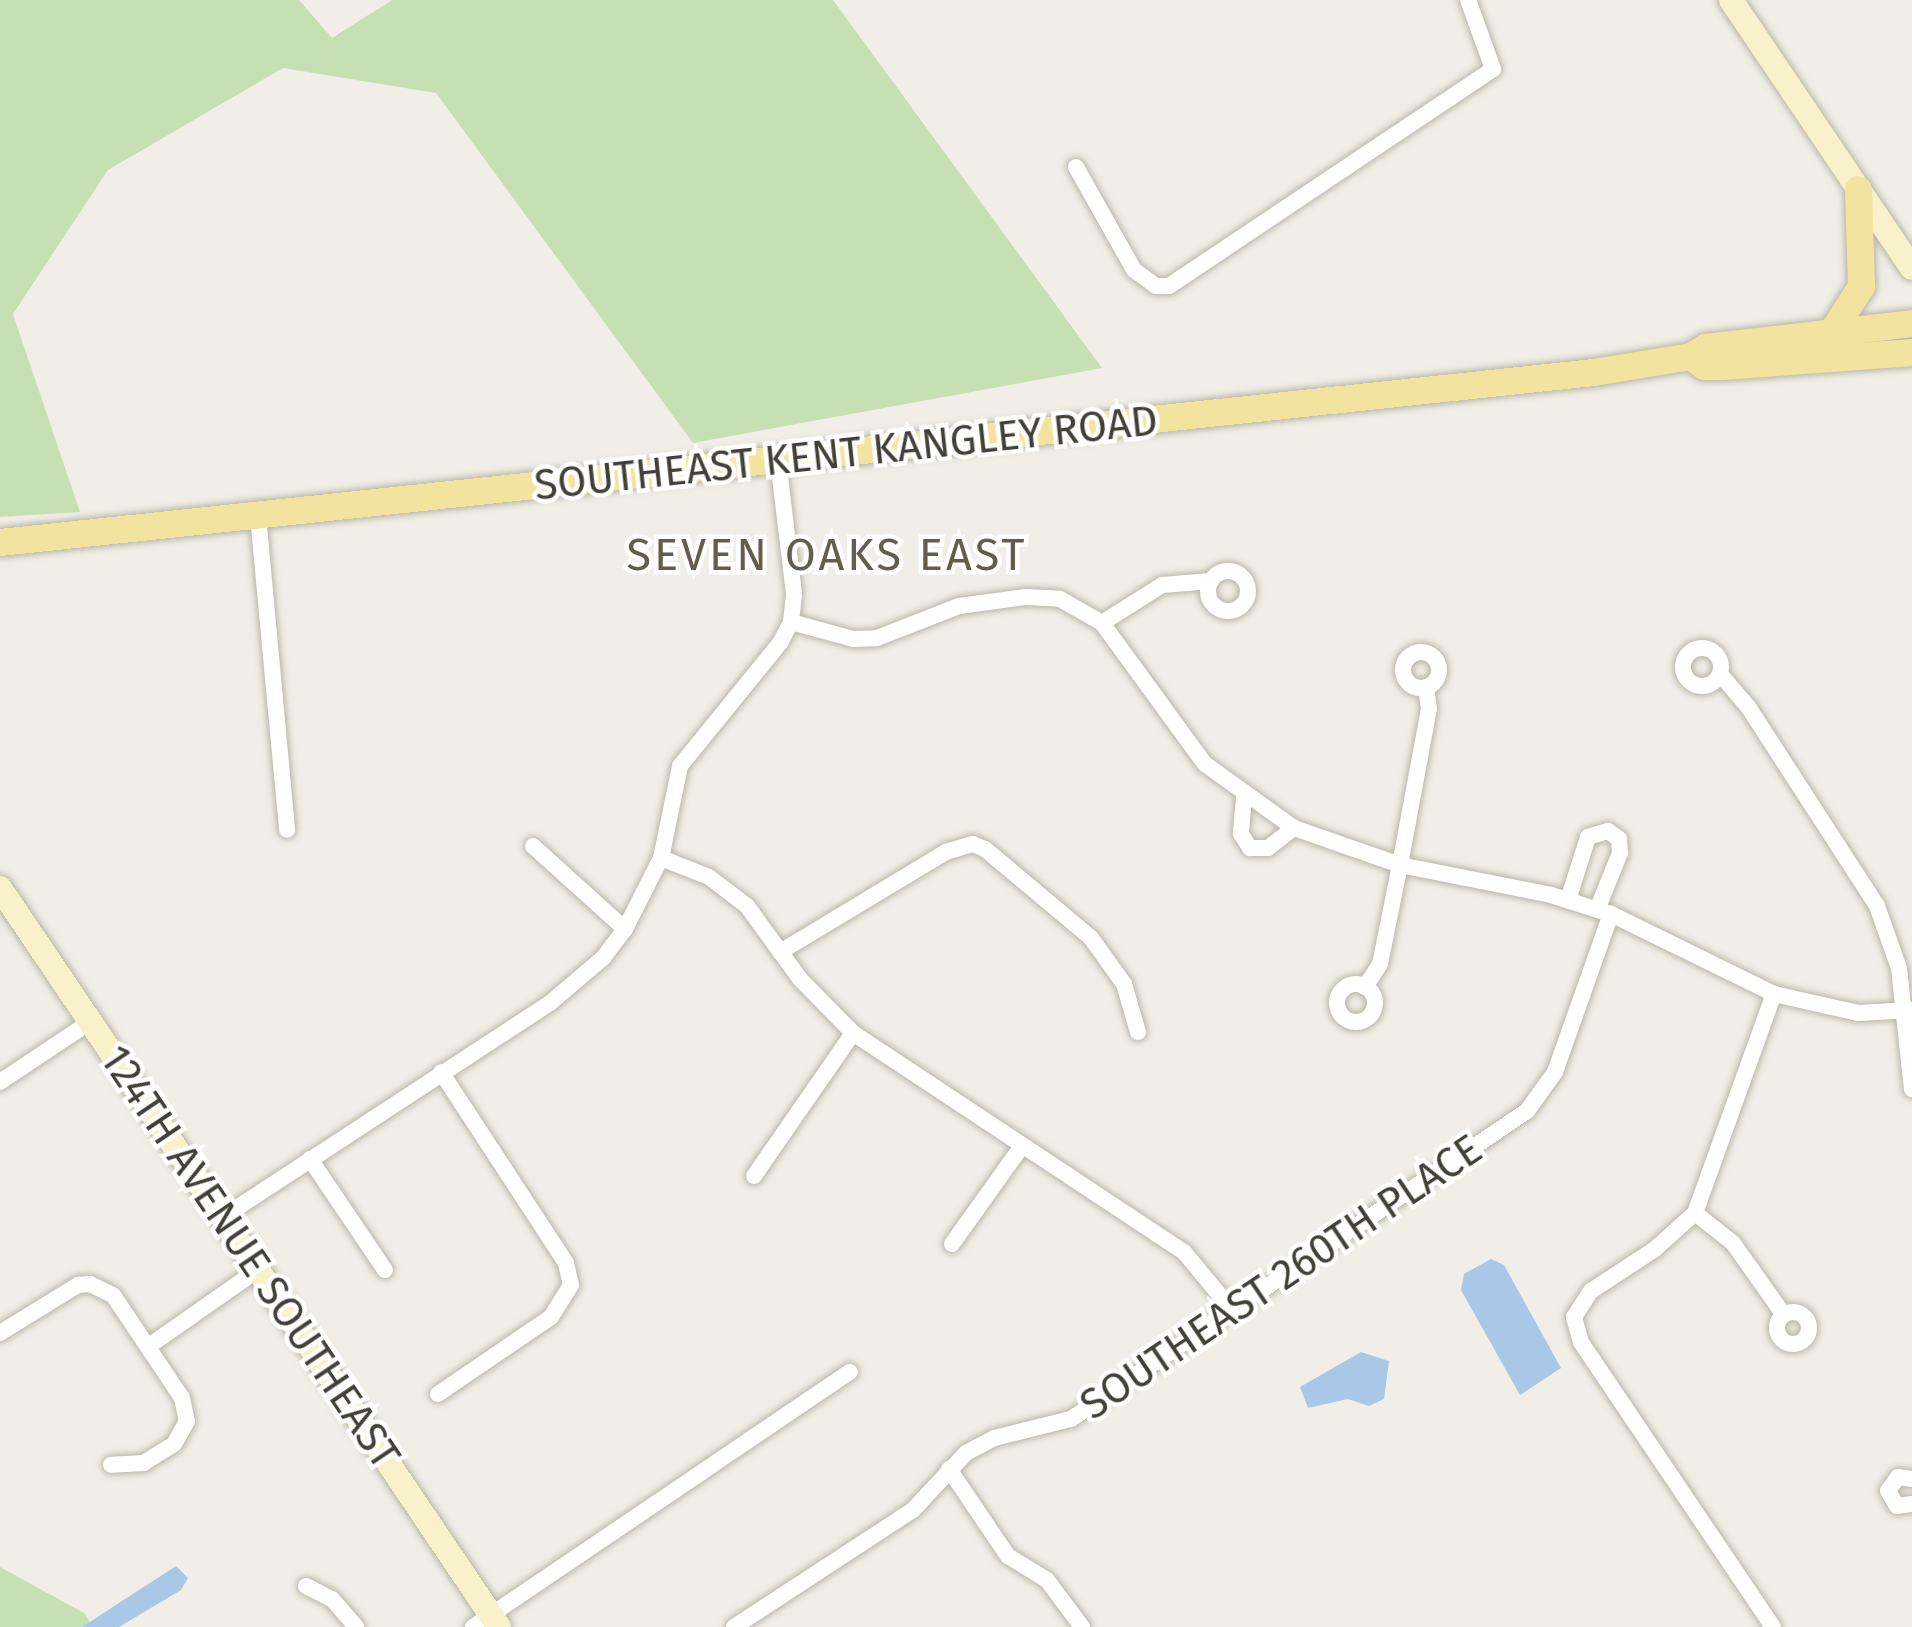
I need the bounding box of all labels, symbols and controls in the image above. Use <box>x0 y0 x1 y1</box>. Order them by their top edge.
street label: SOUTHEAST KENT KANGLEY ROAD <box>532 395 1160 511</box>
district label: SEVEN OAKS EAST <box>627 529 1027 583</box>
street label: 124TH AVENUE SOUTHEAST <box>90 1036 410 1478</box>
street label: SOUTHEAST 260TH PLACE <box>1071 1124 1491 1430</box>

